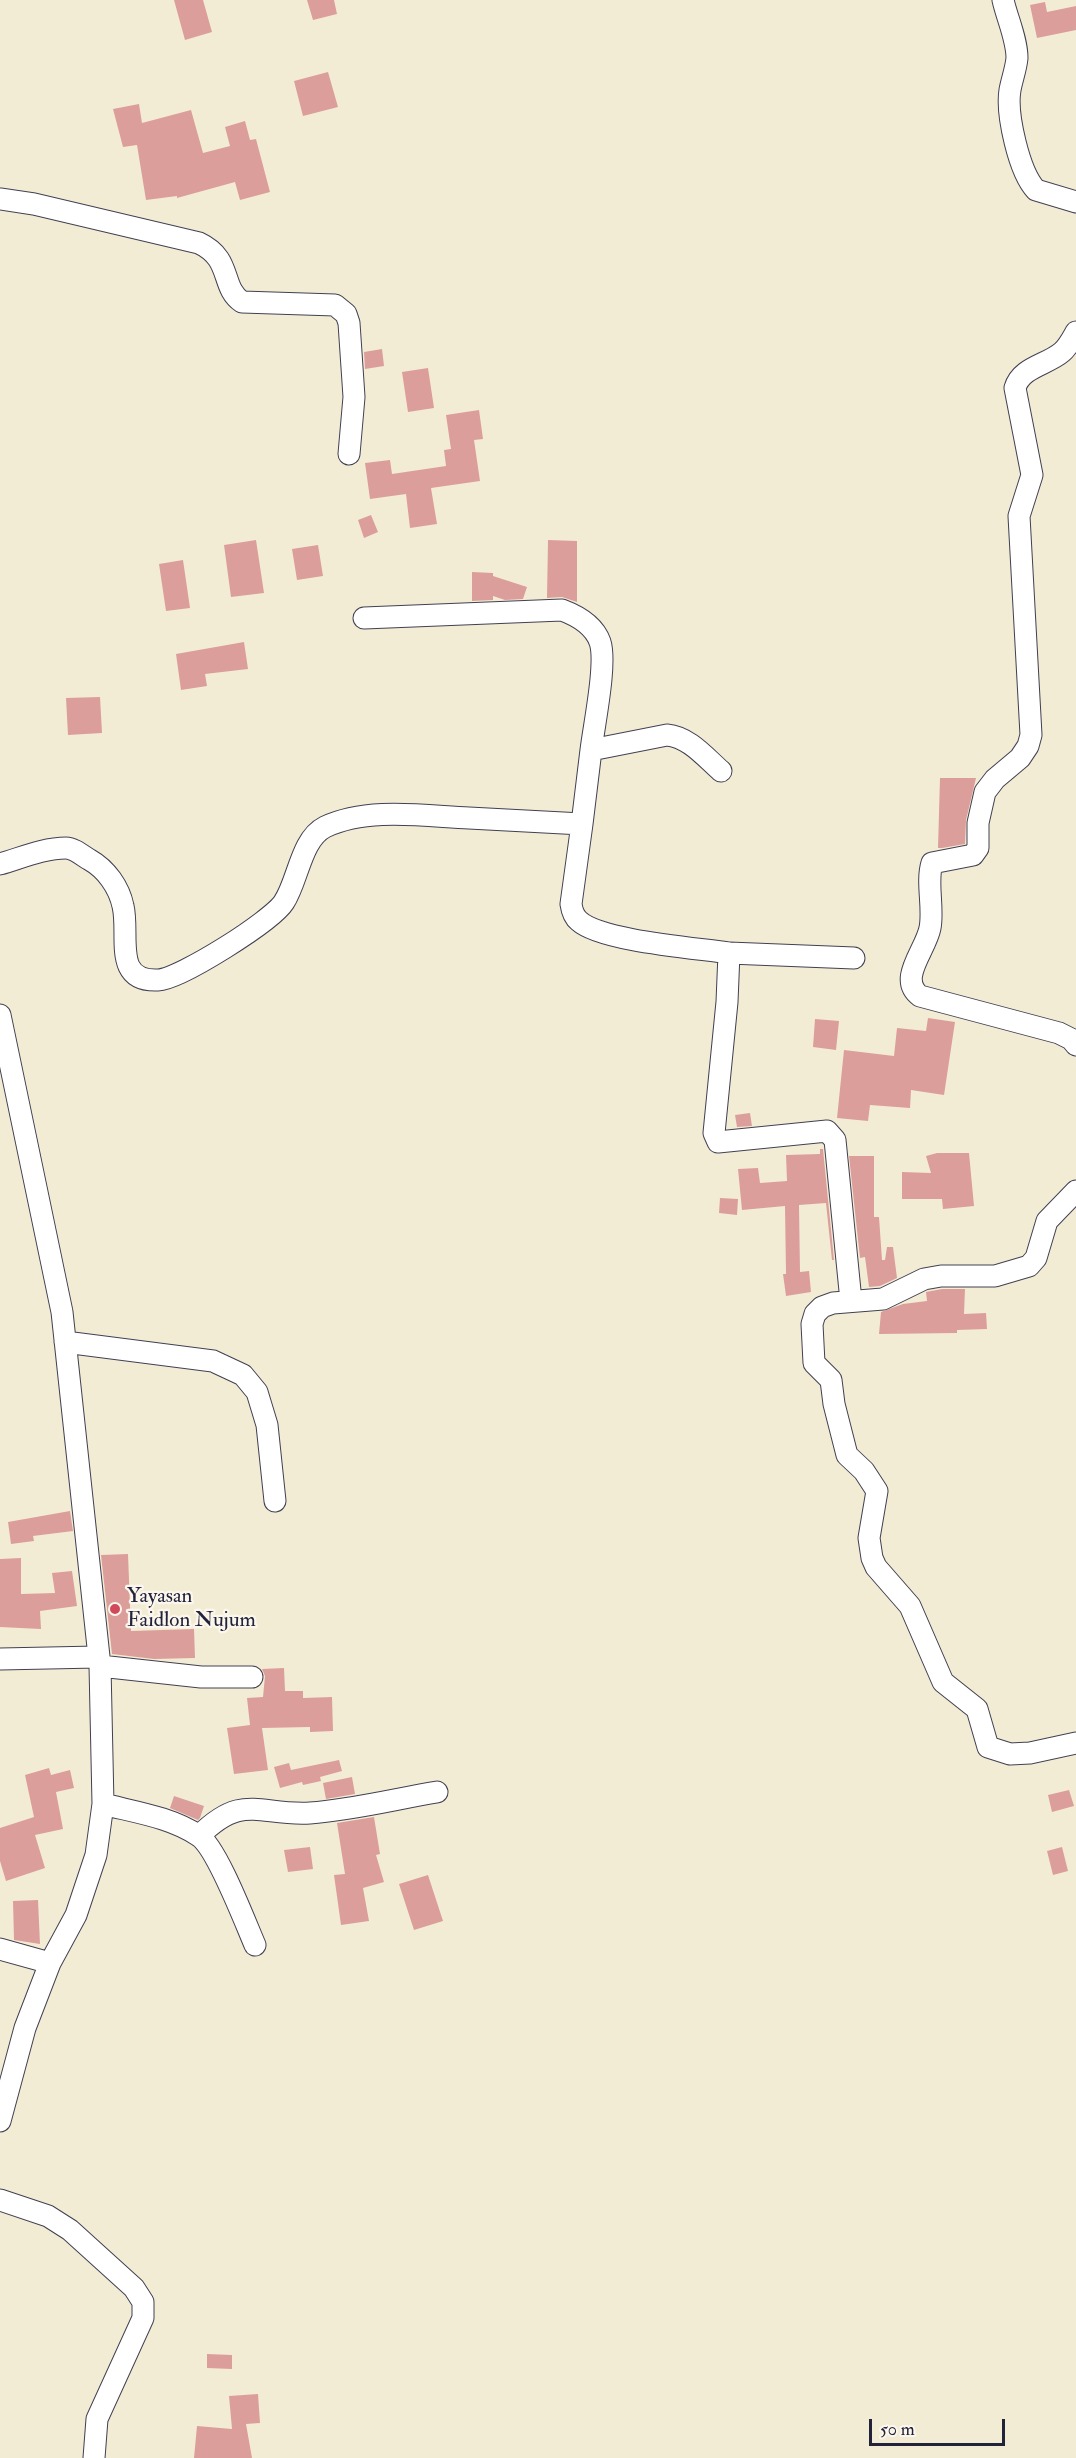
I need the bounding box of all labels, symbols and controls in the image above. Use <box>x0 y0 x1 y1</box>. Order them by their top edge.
place label: Yayasan Faidlon Nujum <box>127 1584 256 1634</box>
marker: Yayasan Faidlon Nujum <box>108 1602 122 1616</box>
scale bar <box>872 2407 1008 2445</box>
text: 50 m <box>880 2418 915 2441</box>

